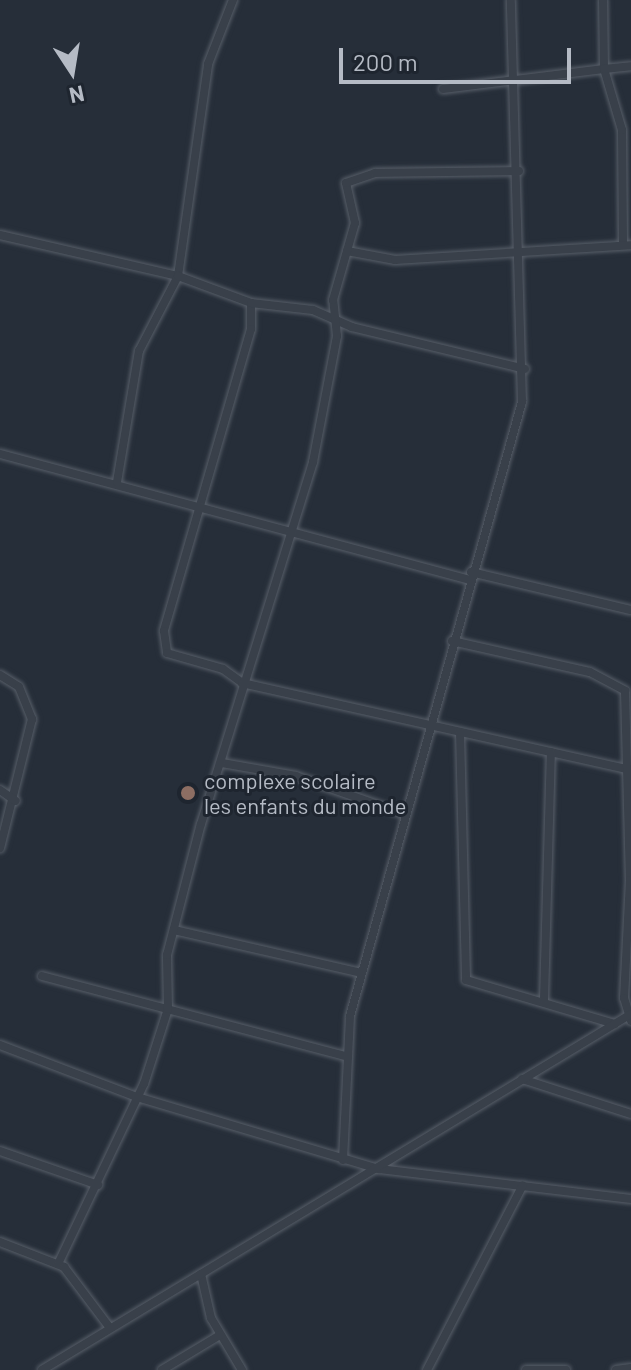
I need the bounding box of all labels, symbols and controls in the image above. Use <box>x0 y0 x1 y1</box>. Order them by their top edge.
north arrow <box>32 32 112 112</box>
scale bar <box>343 32 575 82</box>
text: 200 m <box>353 47 418 76</box>
text: N <box>67 81 87 110</box>
place label: complexe scolaire les enfants du monde <box>204 767 406 818</box>
marker: complexe scolaire les enfants du monde <box>179 784 197 802</box>

